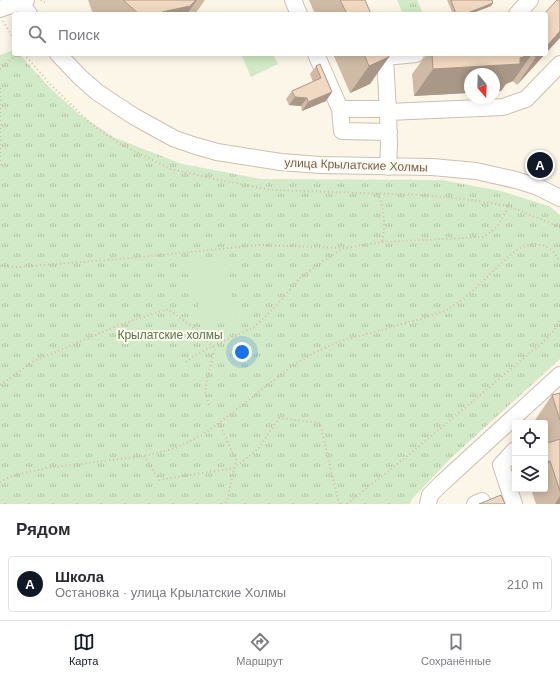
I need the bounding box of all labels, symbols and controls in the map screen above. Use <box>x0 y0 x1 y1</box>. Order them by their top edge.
search box <box>12 12 548 56</box>
icon: search <box>26 23 48 45</box>
text: Поиск <box>58 26 100 43</box>
north arrow <box>464 68 500 104</box>
pin: A <box>527 150 553 180</box>
street label: улица Крылатские Холмы <box>284 155 428 175</box>
park label: Крылатские холмы <box>117 328 223 342</box>
your location <box>232 342 252 362</box>
map controls <box>512 420 548 492</box>
button: locate <box>512 420 548 456</box>
button: layers <box>512 456 548 492</box>
text: Рядом <box>16 520 71 539</box>
text: Школа <box>55 568 104 585</box>
text: A <box>25 577 35 592</box>
text: 210 m <box>507 577 543 592</box>
text: Остановка · улица Крылатские Холмы <box>55 585 286 600</box>
tab: Карта <box>69 631 98 667</box>
tab: Маршрут <box>236 631 283 667</box>
tab: Сохранённые <box>421 631 491 667</box>

